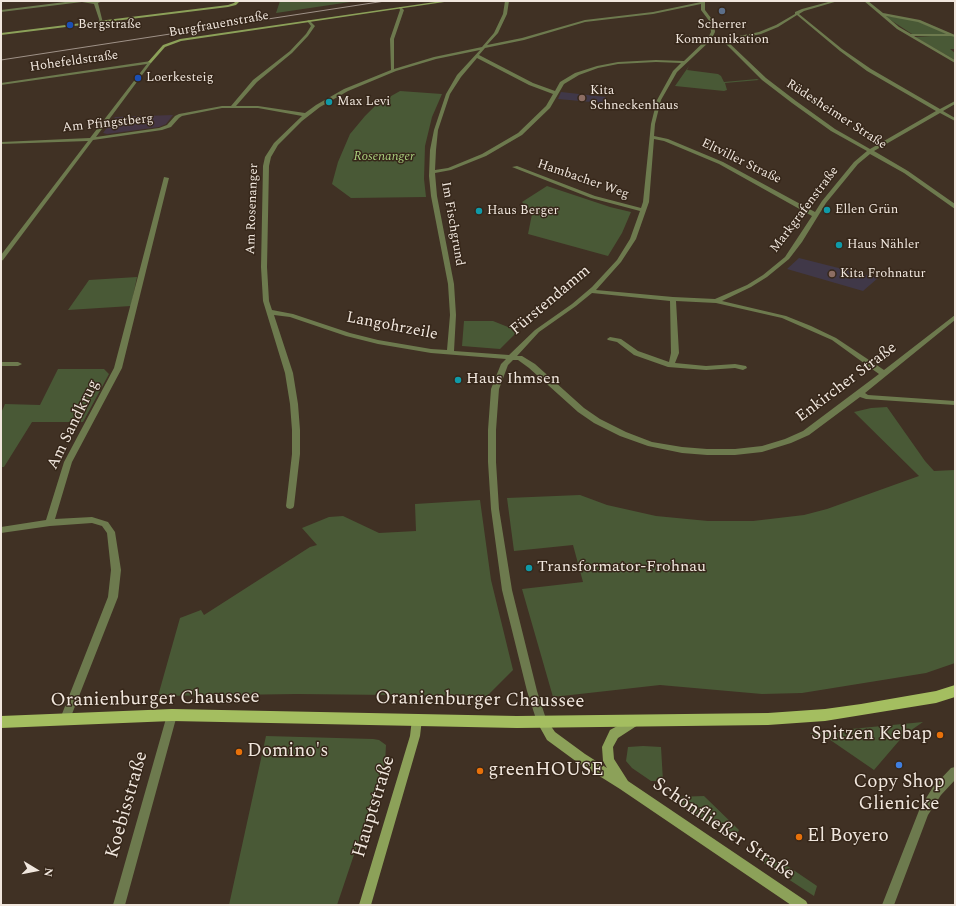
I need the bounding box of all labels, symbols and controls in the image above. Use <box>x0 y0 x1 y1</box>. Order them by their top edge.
marker: Scherrer Kommunikation <box>717 6 727 16</box>
street label: Burgfrauenstraße <box>168 9 270 41</box>
place label: Bergstraße <box>78 17 141 33</box>
place label: Scherrer Kommunikation <box>675 17 769 48</box>
marker: Bergstraße <box>65 20 75 30</box>
street label: Hohefeldstraße <box>29 48 119 76</box>
place label: Loerkesteig <box>146 70 214 86</box>
marker: Loerkesteig <box>133 73 143 83</box>
street label: Rüdesheimer Straße <box>783 77 889 153</box>
place label: Kita Schneckenhaus <box>590 83 679 114</box>
marker: Kita Schneckenhaus <box>577 93 587 103</box>
place label: Max Levi <box>337 94 390 110</box>
marker: Max Levi <box>324 97 334 107</box>
street label: Am Pfingstberg <box>62 111 154 137</box>
street label: Eltviller Straße <box>698 136 784 188</box>
park label: Rosenanger <box>354 149 414 165</box>
street label: Hambacher Weg <box>535 157 631 203</box>
street label: Am Rosenanger <box>244 163 262 255</box>
street label: Markgrafenstraße <box>768 164 842 256</box>
street label: Im Fischgrund <box>437 181 467 267</box>
place label: Ellen Grün <box>835 202 898 218</box>
place label: Haus Berger <box>487 203 559 219</box>
marker: Ellen Grün <box>822 205 832 215</box>
marker: Haus Berger <box>474 206 484 216</box>
place label: Haus Nähler <box>847 237 919 253</box>
marker: Haus Nähler <box>834 240 844 250</box>
street label: Fürstendamm <box>507 262 595 340</box>
place label: Kita Frohnatur <box>840 266 926 282</box>
marker: Kita Frohnatur <box>827 269 837 279</box>
street label: Langohrzeile <box>345 309 439 345</box>
street label: Enkircher Straße <box>793 339 901 427</box>
place label: Haus Ihmsen <box>466 370 560 390</box>
marker: Haus Ihmsen <box>453 375 463 385</box>
street label: Am Sandkrug <box>44 377 104 473</box>
place label: Transformator-Frohnau <box>537 558 706 578</box>
marker: Transformator-Frohnau <box>524 563 534 573</box>
street label: Oranienburger Chaussee <box>50 687 260 713</box>
street label: Oranienburger Chaussee <box>375 688 585 714</box>
place label: Spitzen Kebap <box>811 724 932 746</box>
marker: Spitzen Kebap <box>935 730 945 740</box>
place label: Domino's <box>247 741 328 763</box>
marker: Domino's <box>234 747 244 757</box>
street label: Koebisstraße <box>102 749 154 861</box>
street label: Hauptstraße <box>349 753 401 861</box>
place label: greenHOUSE <box>488 760 604 782</box>
marker: Copy Shop Glienicke <box>894 760 904 770</box>
marker: greenHOUSE <box>475 766 485 776</box>
place label: Copy Shop Glienicke <box>854 772 944 816</box>
street label: Schönfließer Straße <box>647 774 799 886</box>
place label: El Boyero <box>807 826 889 848</box>
marker: El Boyero <box>794 832 804 842</box>
north arrow <box>16 850 56 890</box>
text: N <box>39 866 57 878</box>

